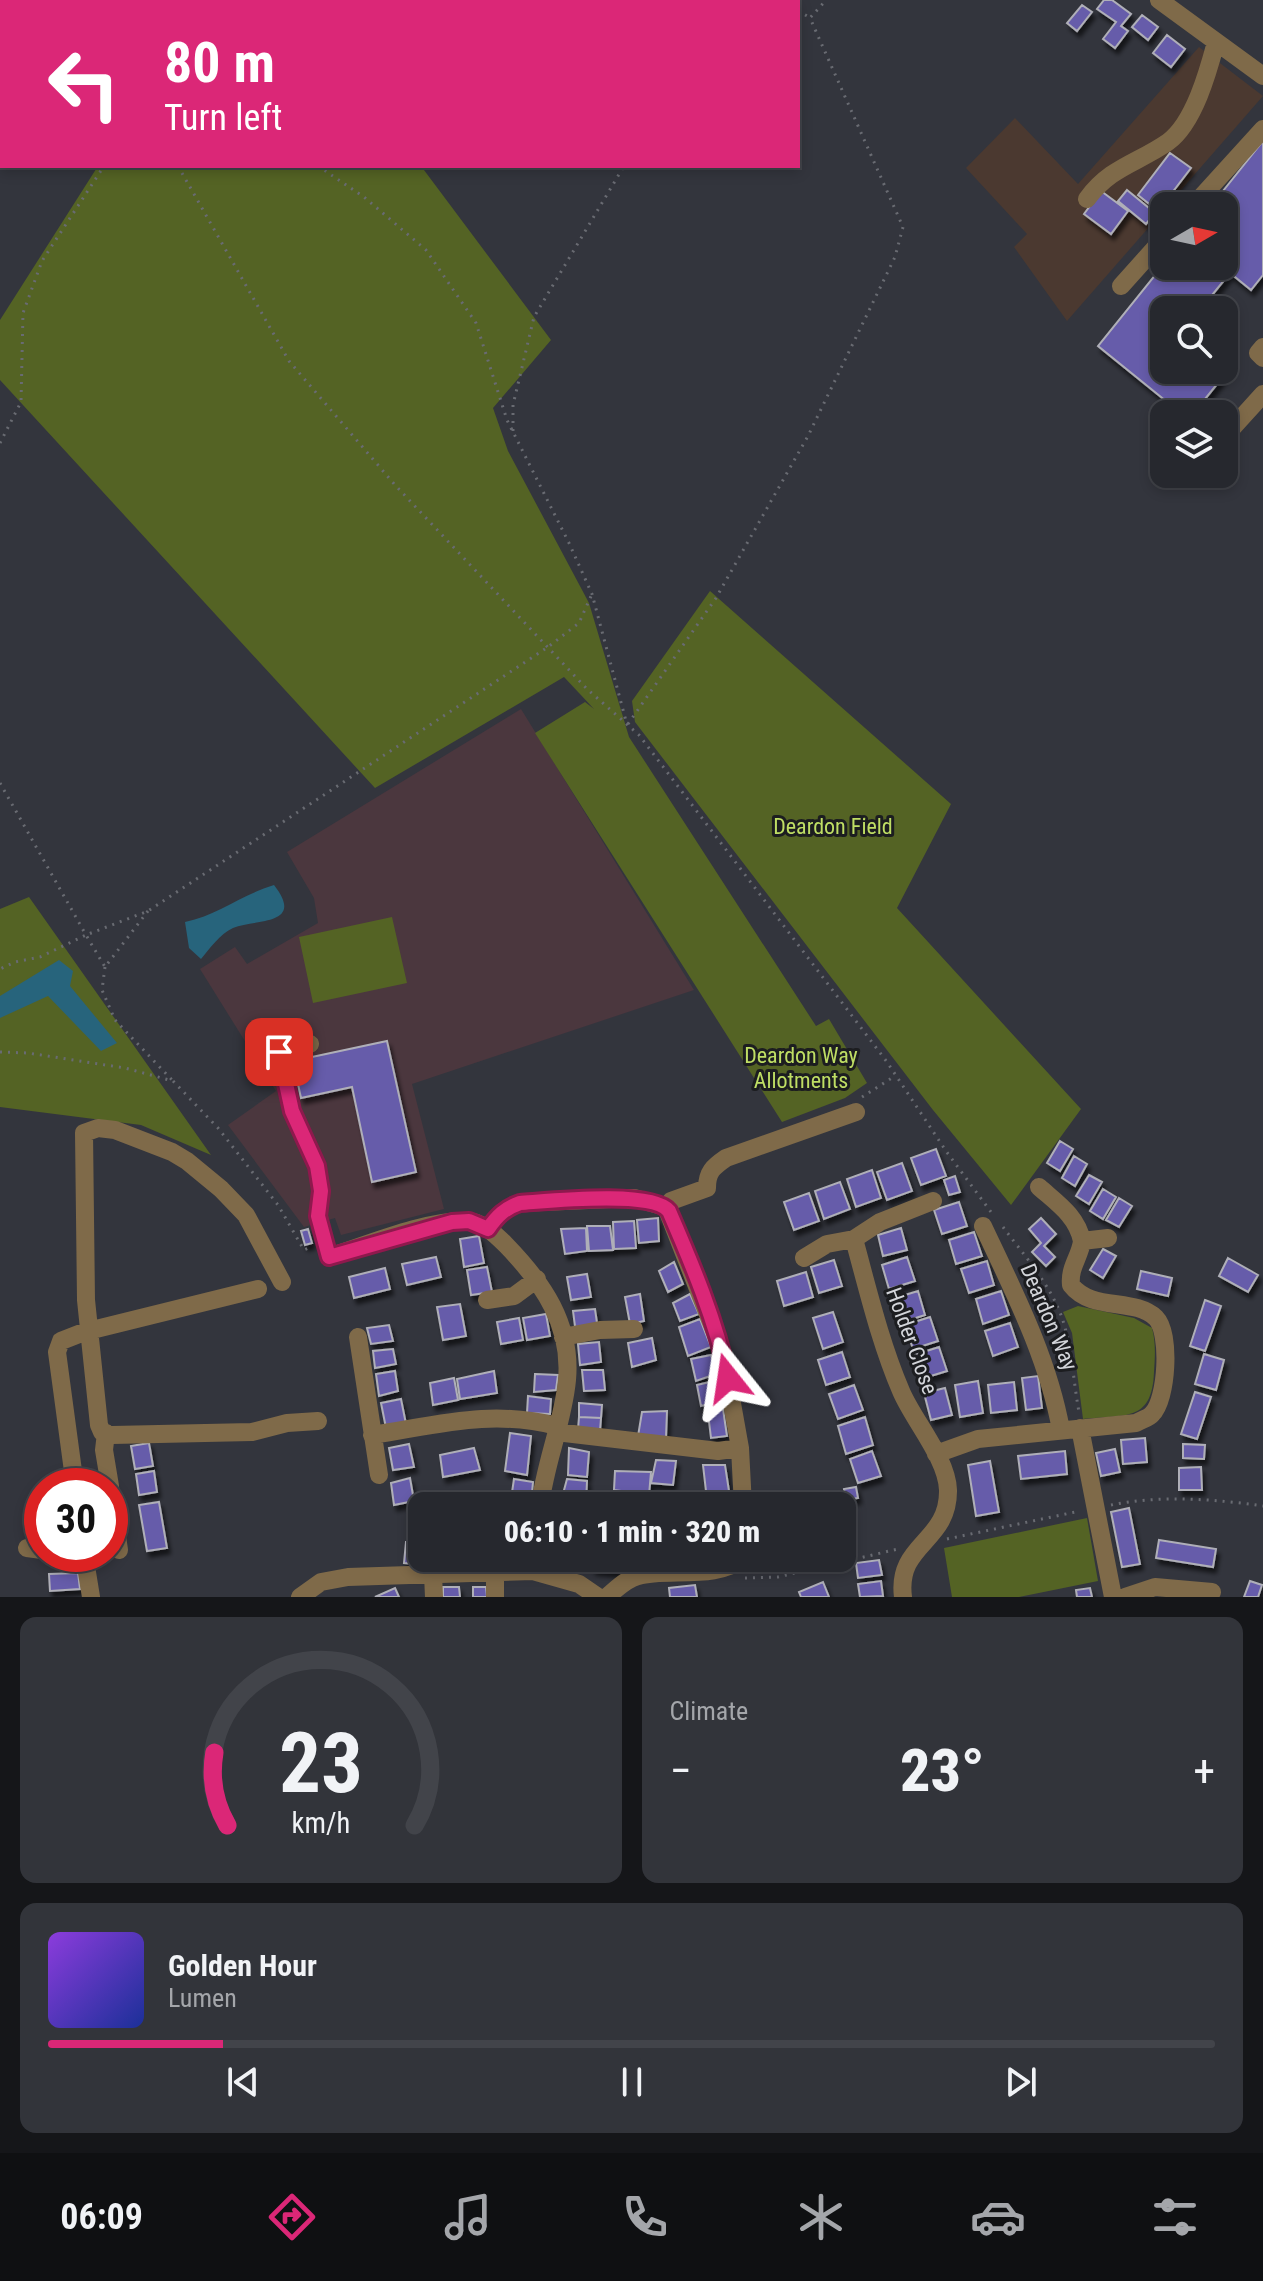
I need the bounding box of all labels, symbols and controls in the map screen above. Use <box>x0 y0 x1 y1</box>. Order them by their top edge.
text: 80 m <box>164 30 275 96</box>
icon: left <box>32 32 136 136</box>
text: Turn left <box>164 97 282 139</box>
north arrow <box>1150 192 1238 280</box>
map controls <box>1150 192 1238 488</box>
button: search <box>1150 296 1238 384</box>
button: layers <box>1150 400 1238 488</box>
park label: Deardon Field <box>773 814 893 839</box>
pin <box>245 1018 313 1086</box>
icon: arrive <box>257 1030 301 1074</box>
park label: Deardon Way Allotments <box>744 1043 858 1093</box>
street label: Deardon Way <box>1015 1260 1083 1374</box>
street label: Holder Close <box>881 1284 943 1398</box>
position arrow <box>686 1336 770 1420</box>
speed limit sign: 30 <box>24 1468 128 1572</box>
text: 06:10 · 1 min · 320 m <box>504 1514 760 1549</box>
text: Climate <box>670 1696 748 1726</box>
text: 23 <box>279 1715 363 1812</box>
text: 23° <box>900 1735 985 1806</box>
text: − <box>670 1745 692 1797</box>
text: + <box>1193 1745 1215 1797</box>
text: km/h <box>291 1806 350 1840</box>
text: Golden Hour <box>168 1948 317 1983</box>
text: Lumen <box>168 1983 237 2013</box>
icon: previous <box>221 2060 265 2104</box>
icon: pause <box>610 2060 654 2104</box>
icon: next <box>999 2060 1043 2104</box>
icon: directions <box>264 2189 320 2245</box>
icon: music <box>440 2189 496 2245</box>
icon: phone <box>617 2189 673 2245</box>
icon: climate <box>793 2189 849 2245</box>
icon: car <box>970 2189 1026 2245</box>
icon: filters <box>1147 2189 1203 2245</box>
text: 06:09 <box>60 2196 143 2238</box>

